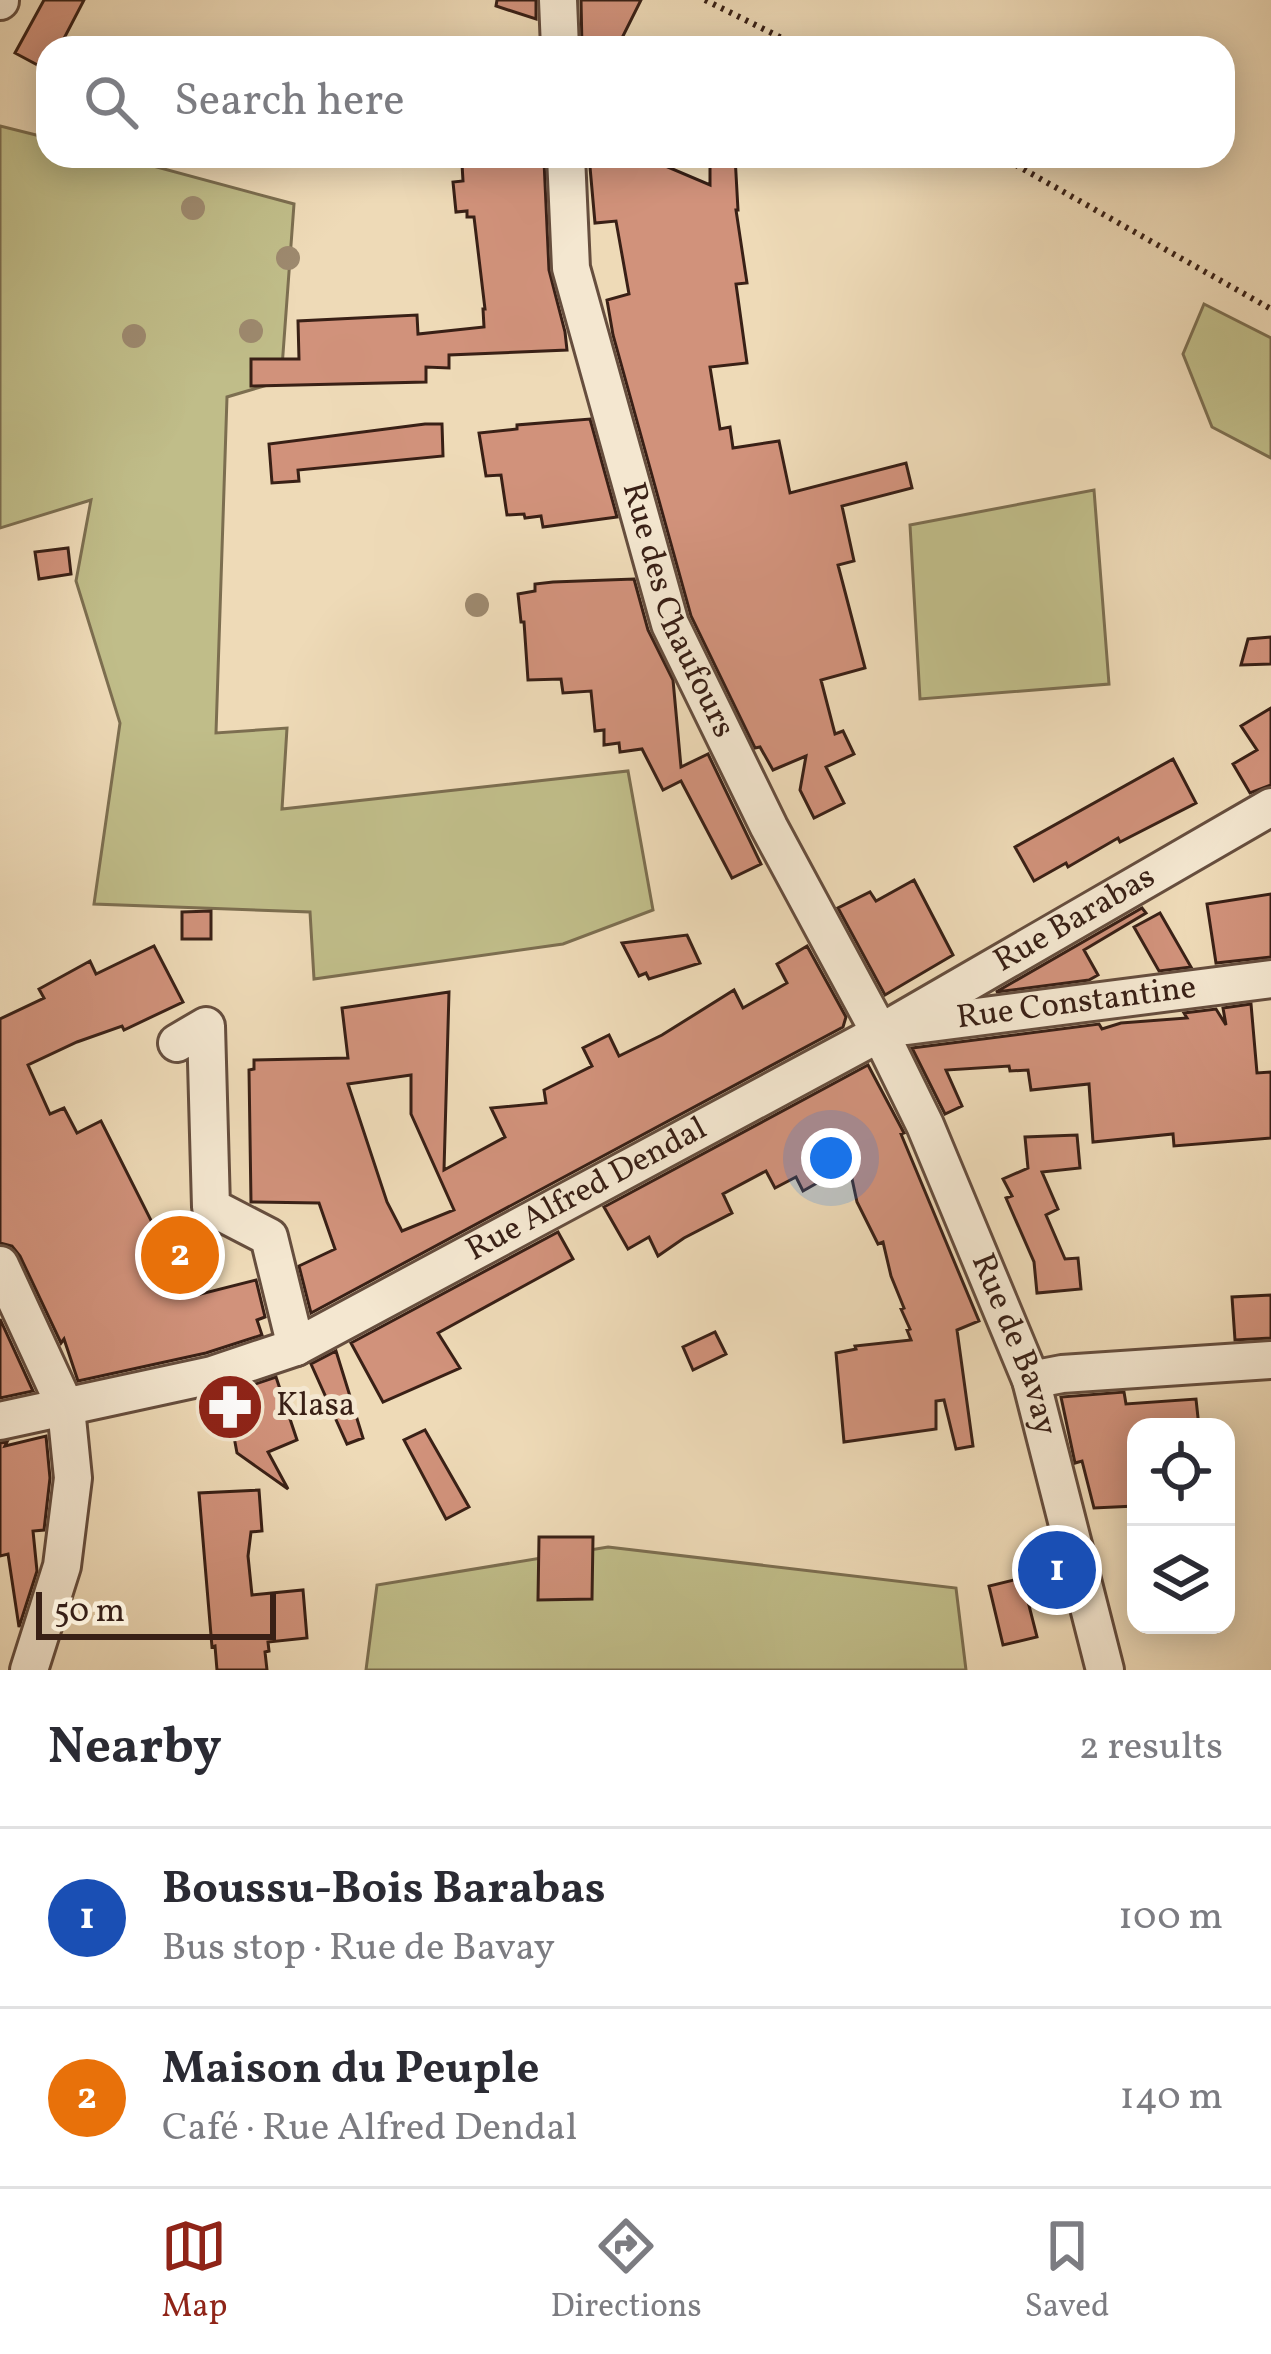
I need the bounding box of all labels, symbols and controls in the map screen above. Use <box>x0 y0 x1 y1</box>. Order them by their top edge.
search box <box>36 36 1235 168</box>
icon: search <box>78 69 144 135</box>
text: Search here <box>174 71 405 134</box>
street label: Rue des Chaufours <box>609 477 745 746</box>
street label: Rue Barabas <box>986 855 1164 985</box>
street label: Rue Constantine <box>954 966 1199 1042</box>
street label: Rue Alfred Dendal <box>459 1107 716 1274</box>
your location <box>801 1128 861 1188</box>
pin: 2 <box>141 1210 219 1300</box>
street label: Rue de Bavay <box>958 1247 1067 1441</box>
pharmacy icon: Klasa <box>195 1372 265 1442</box>
place label: Klasa <box>276 1384 355 1430</box>
map controls <box>1127 1418 1235 1634</box>
button: locate <box>1127 1418 1235 1526</box>
pin: 1 <box>1018 1525 1096 1615</box>
button: layers <box>1127 1526 1235 1634</box>
scale bar <box>36 1586 276 1639</box>
text: 50 m <box>54 1590 125 1636</box>
text: Nearby <box>48 1713 222 1784</box>
text: 2 results <box>1079 1721 1223 1775</box>
text: Boussu-Bois Barabas <box>162 1859 606 1922</box>
text: 1 <box>79 1891 95 1945</box>
text: 100 m <box>1118 1891 1223 1945</box>
text: Bus stop · Rue de Bavay <box>162 1922 555 1976</box>
text: Maison du Peuple <box>162 2039 540 2102</box>
text: 2 <box>77 2071 97 2125</box>
text: 140 m <box>1120 2071 1223 2125</box>
text: Café · Rue Alfred Dendal <box>162 2102 577 2156</box>
tab: Map <box>161 2213 228 2331</box>
tab: Directions <box>550 2213 702 2331</box>
tab: Saved <box>1025 2213 1110 2331</box>

